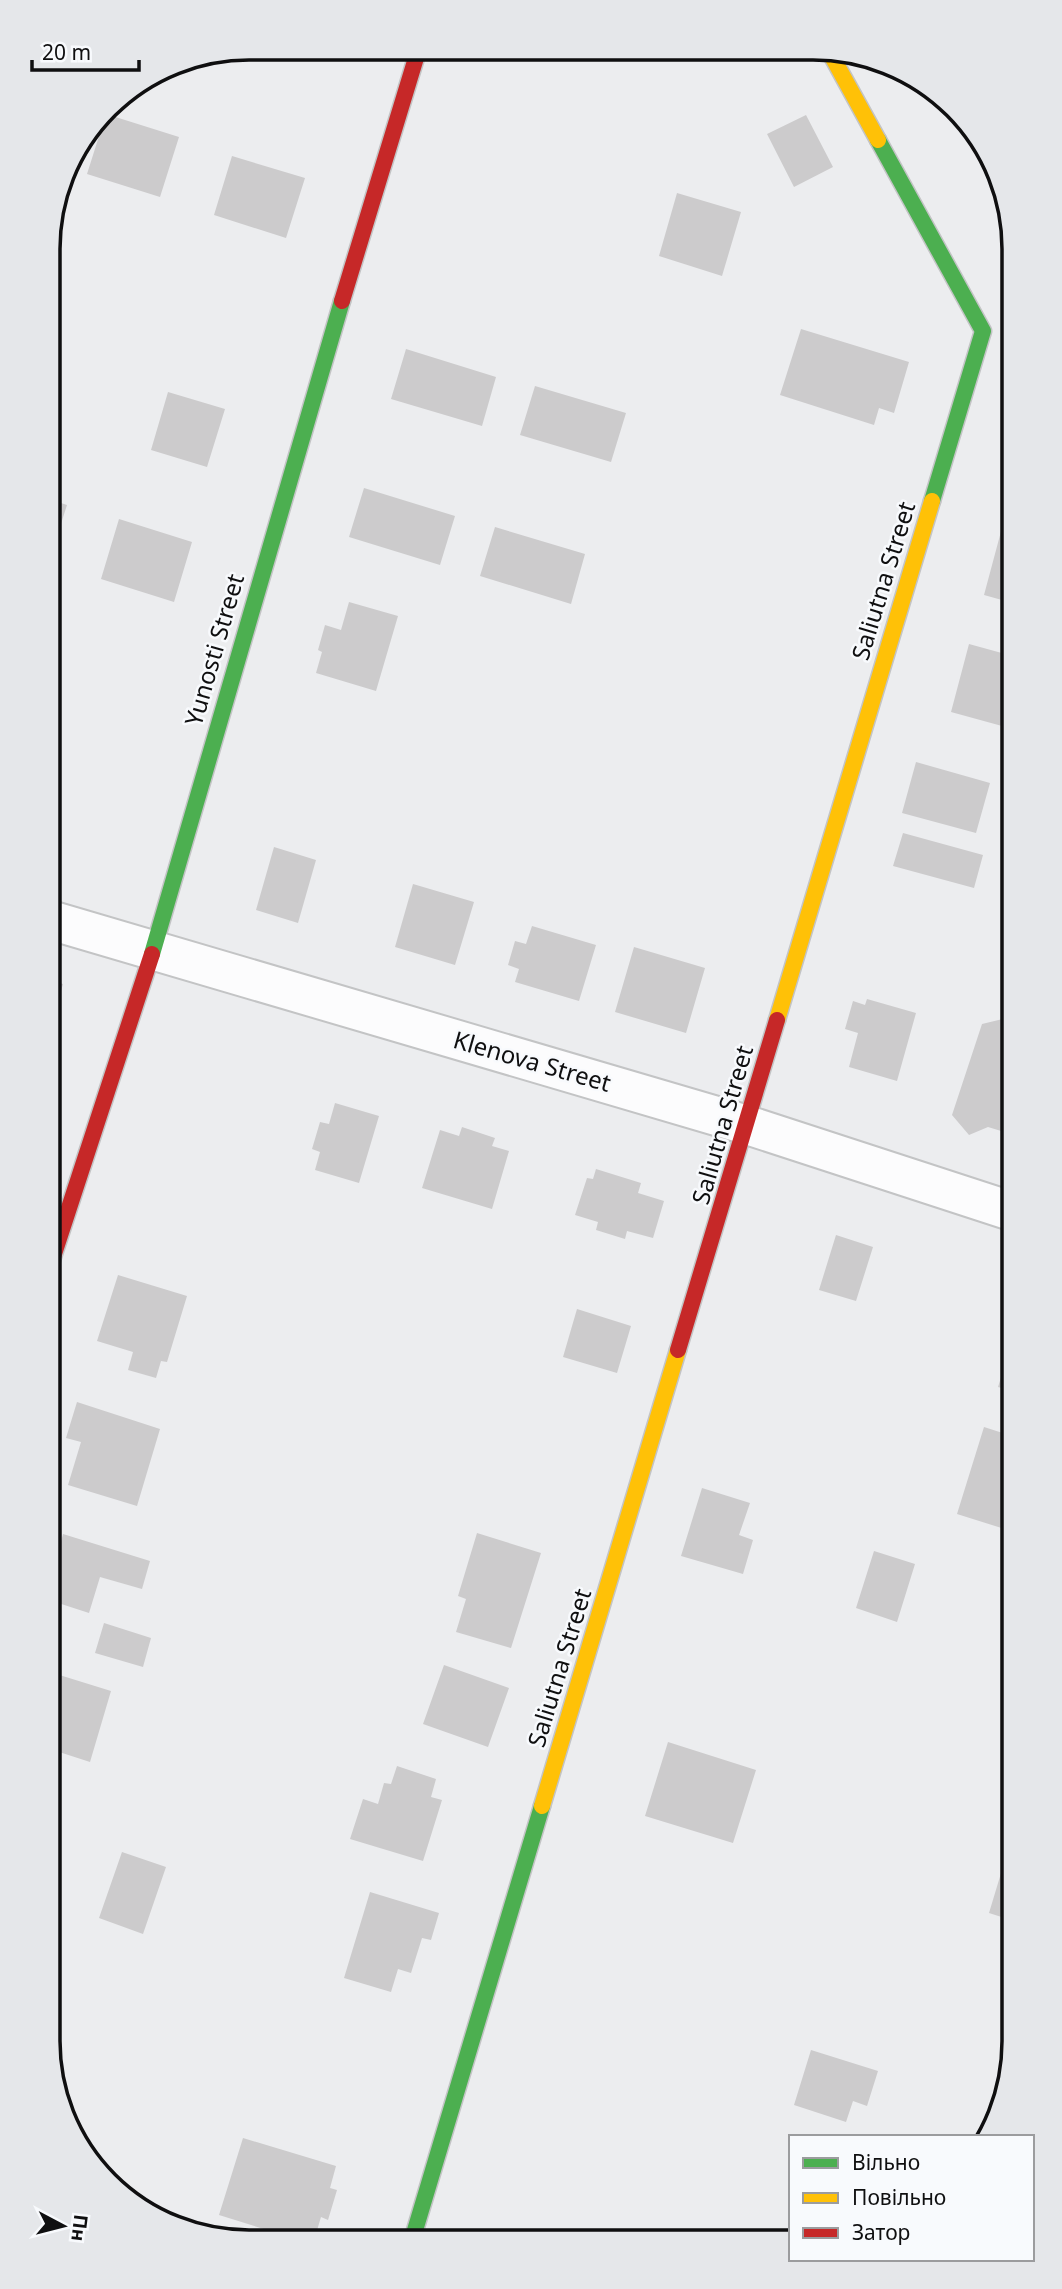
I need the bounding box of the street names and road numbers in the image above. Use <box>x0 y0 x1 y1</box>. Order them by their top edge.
street label: Saliutna Street <box>843 497 922 664</box>
street label: Yunosti Street <box>176 569 251 729</box>
street label: Klenova Street <box>450 1022 615 1099</box>
street label: Saliutna Street <box>683 1041 760 1208</box>
street label: Saliutna Street <box>519 1584 598 1751</box>

